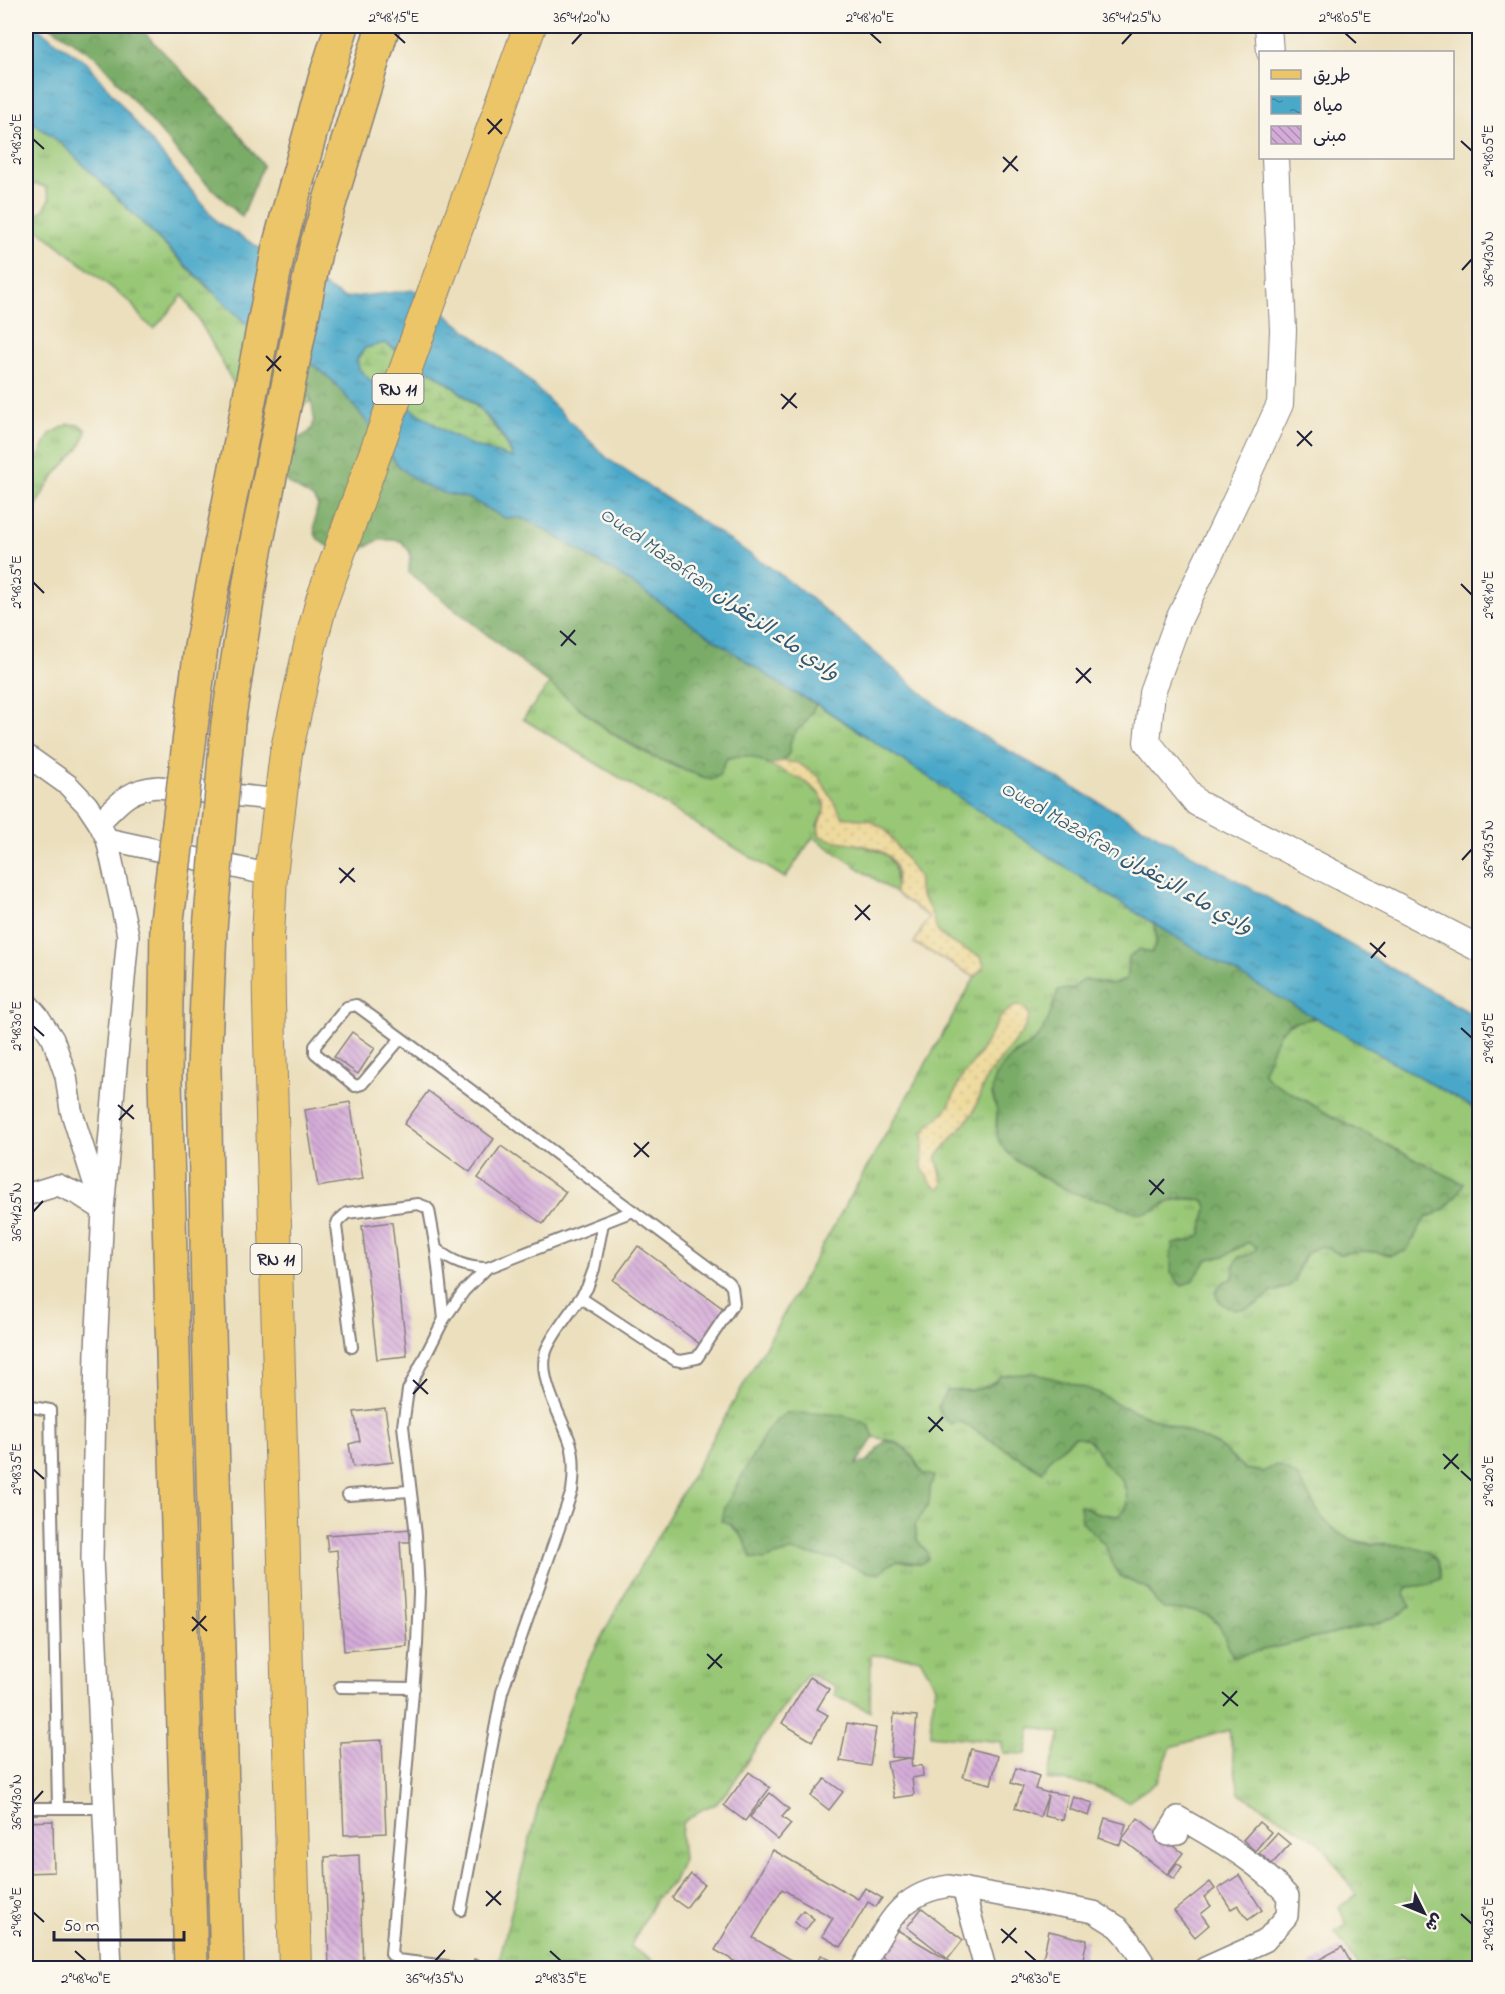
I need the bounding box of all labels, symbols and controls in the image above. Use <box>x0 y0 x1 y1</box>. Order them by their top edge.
text: 2°48'15"E <box>369 7 419 29</box>
text: 36°41'20"N <box>554 7 610 29</box>
text: 2°48'10"E <box>846 7 894 29</box>
text: 36°41'25"N <box>1102 7 1162 29</box>
text: 2°48'05"E <box>1319 7 1371 29</box>
legend <box>1259 51 1454 159</box>
text: طريق <box>1313 64 1351 90</box>
text: مياه <box>1313 94 1343 120</box>
text: 2°48'20"E <box>6 113 28 165</box>
text: مبنى <box>1313 124 1347 150</box>
text: 2°48'05"E <box>1478 125 1500 177</box>
text: 36°41'30"N <box>1478 231 1500 287</box>
road number: RN 11 <box>372 374 424 404</box>
water label: Oued Mazafran وادي ماء الزعفران <box>593 500 845 689</box>
text: 2°48'25"E <box>6 555 28 609</box>
text: 2°48'10"E <box>1478 571 1500 619</box>
water label: Oued Mazafran وادي ماء الزعفران <box>995 774 1258 943</box>
text: 36°41'35"N <box>1478 820 1500 878</box>
text: 2°48'30"E <box>6 1001 28 1051</box>
text: 2°48'15"E <box>1478 1013 1500 1063</box>
text: 36°41'25"N <box>6 1182 28 1242</box>
road number: RN 11 <box>250 1244 302 1274</box>
text: 2°48'35"E <box>6 1443 28 1495</box>
text: 2°48'20"E <box>1478 1455 1500 1507</box>
text: 36°41'30"N <box>6 1774 28 1830</box>
north arrow <box>1394 1883 1454 1943</box>
text: 2°48'40"E <box>6 1887 28 1937</box>
text: 2°48'25"E <box>1478 1897 1500 1951</box>
scale bar <box>54 1904 184 1942</box>
text: ش <box>1419 1907 1448 1936</box>
text: 50 m <box>63 1914 100 1940</box>
text: 2°48'40"E <box>61 1968 111 1990</box>
text: 36°41'35"N <box>406 1968 464 1990</box>
text: 2°48'35"E <box>535 1968 587 1990</box>
text: 2°48'30"E <box>1011 1968 1061 1990</box>

